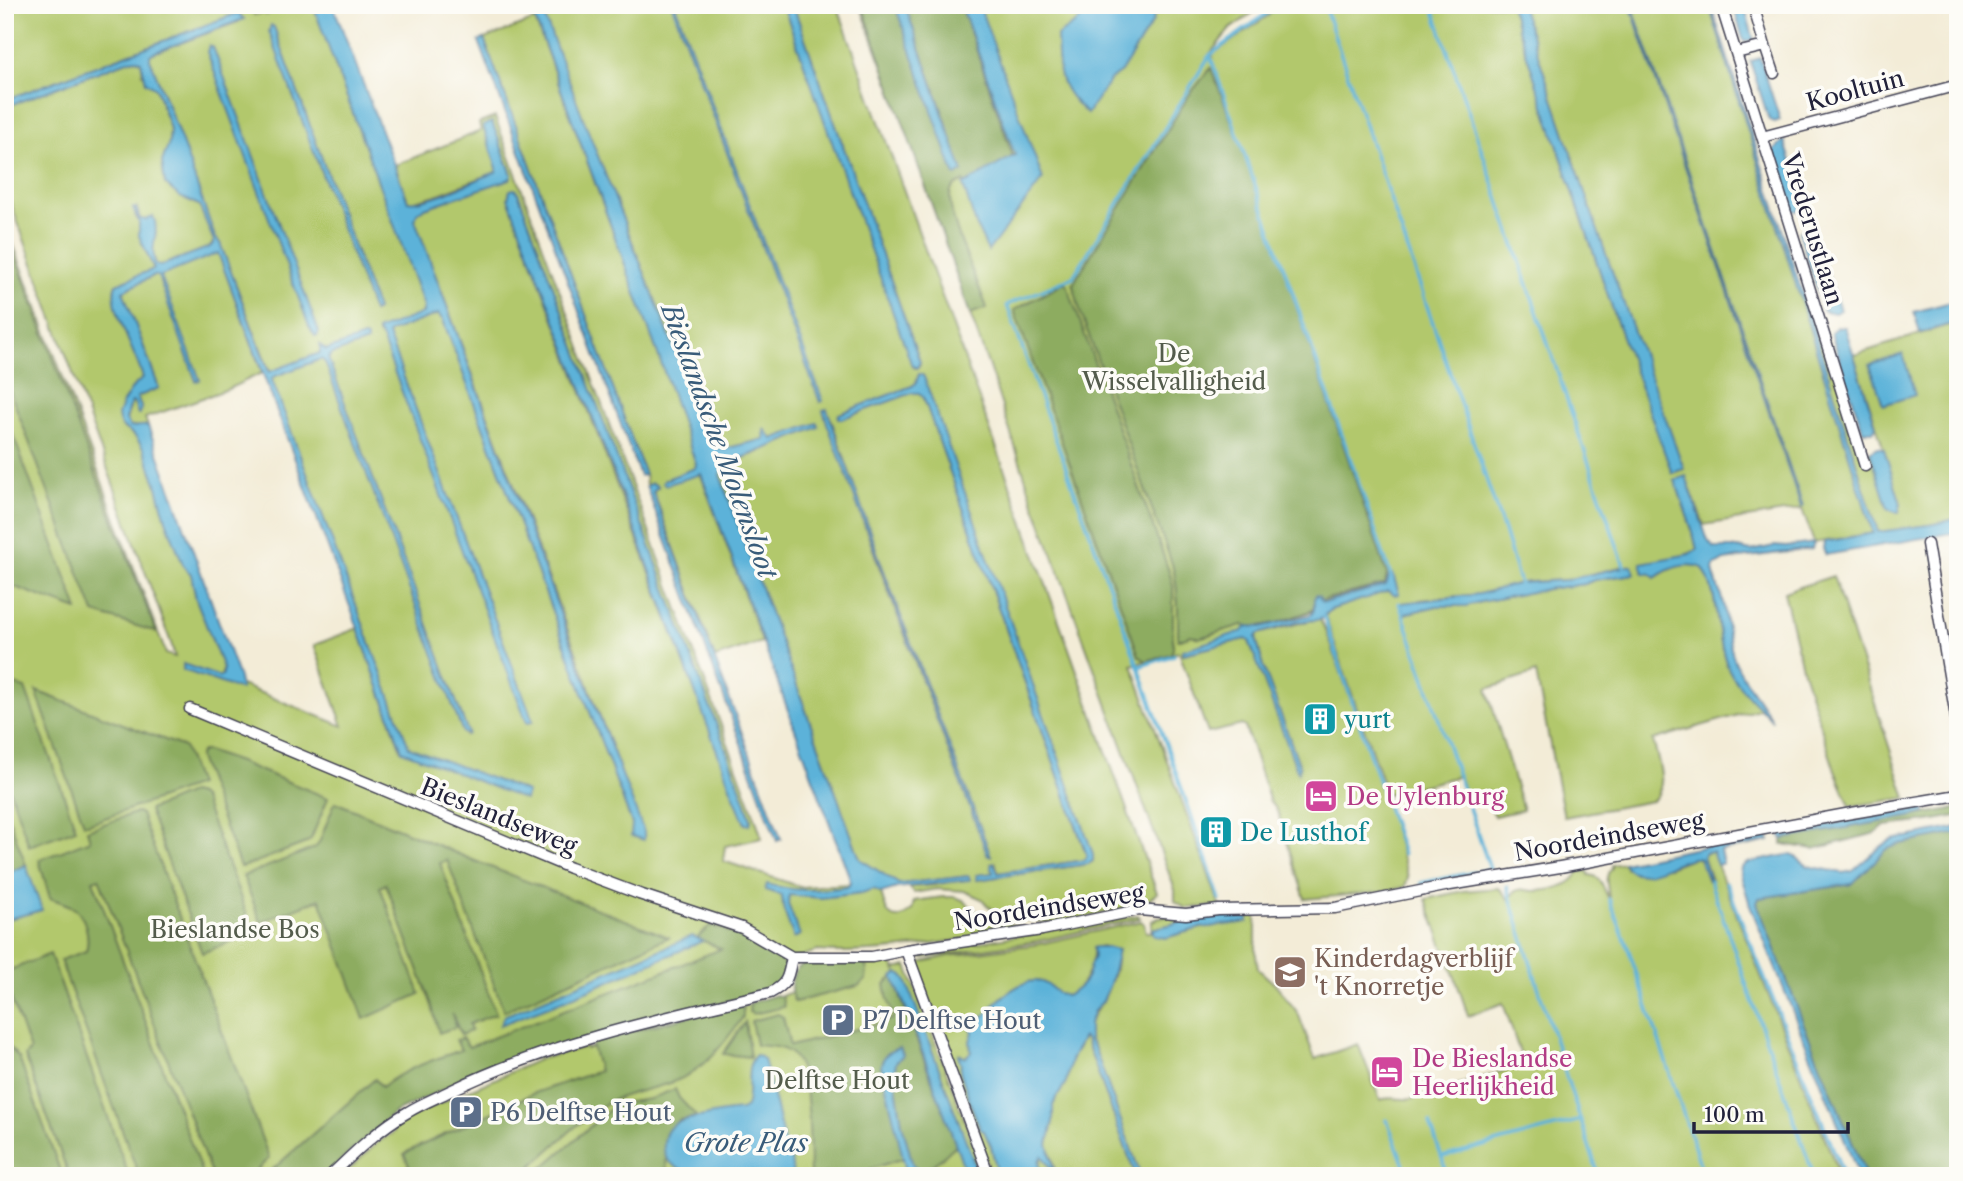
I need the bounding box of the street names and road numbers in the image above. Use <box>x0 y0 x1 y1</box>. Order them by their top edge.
street label: Kooltuin <box>1803 63 1907 117</box>
street label: Vrederustlaan <box>1776 148 1850 309</box>
street label: Bieslandseweg <box>417 771 582 861</box>
street label: Noordeindseweg <box>1512 805 1707 867</box>
street label: Noordeindseweg <box>952 878 1147 936</box>

